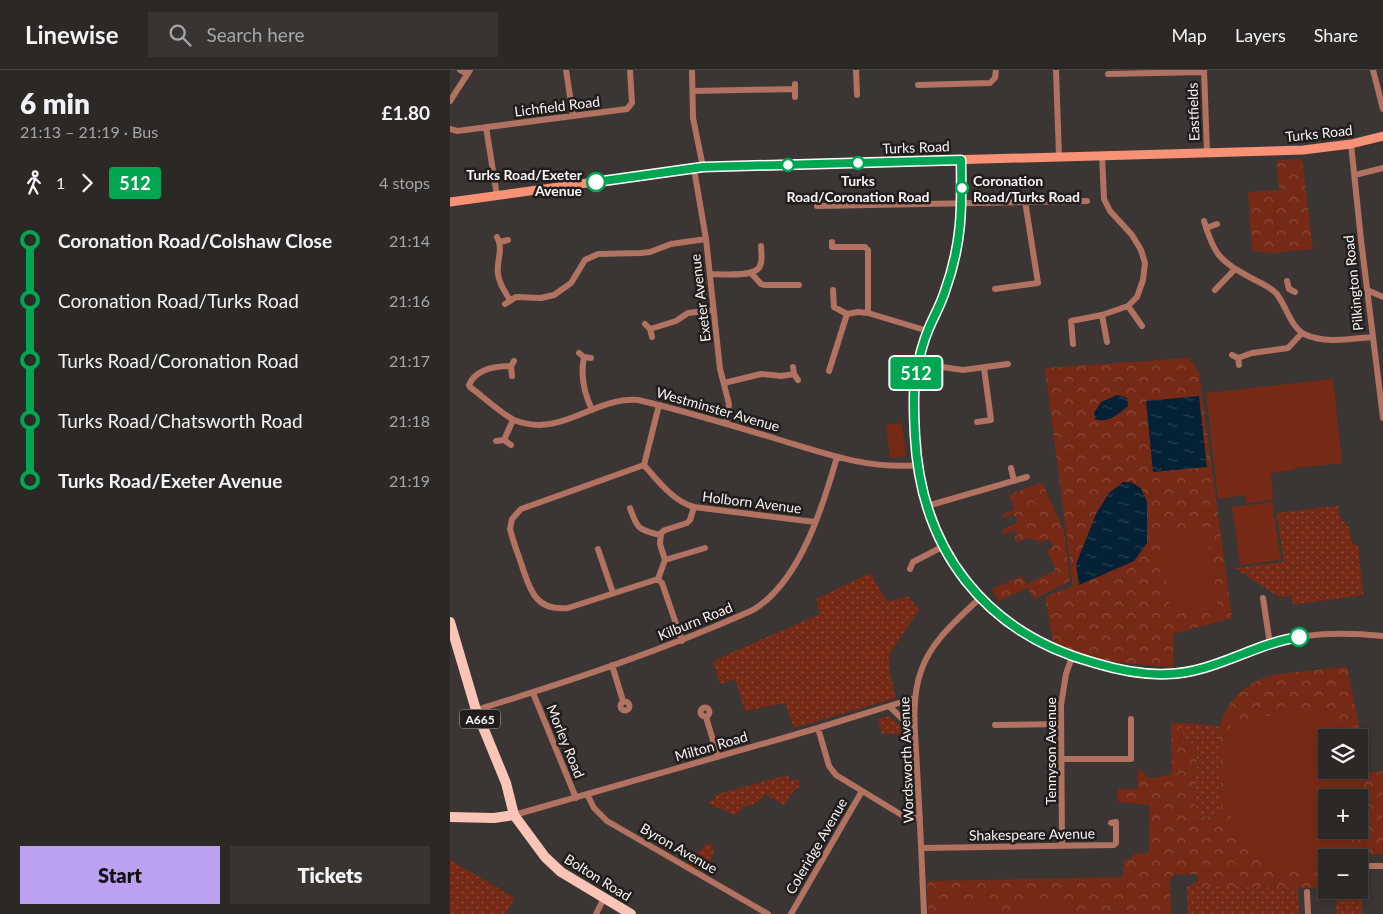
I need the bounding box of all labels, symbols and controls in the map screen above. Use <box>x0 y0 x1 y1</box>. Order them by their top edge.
search box <box>148 12 498 57</box>
text: Linewise <box>25 20 118 49</box>
icon: search <box>166 21 194 49</box>
text: Search here <box>206 23 304 46</box>
text: Map <box>1171 24 1207 46</box>
text: Layers <box>1235 24 1286 46</box>
text: Share <box>1314 24 1358 46</box>
street label: Eastfields <box>1183 82 1203 142</box>
text: 6 min <box>20 86 90 120</box>
street label: Lichfield Road <box>513 92 601 120</box>
text: £1.80 <box>381 101 430 124</box>
street label: Turks Road <box>1285 121 1353 145</box>
text: 21:13 – 21:19 · Bus <box>20 122 158 141</box>
street label: Turks Road <box>882 137 950 157</box>
marker: Turks Road/Coronation Road <box>851 156 865 170</box>
unlabelled marker <box>781 158 795 172</box>
place label: Turks Road/Exeter Avenue <box>466 166 583 199</box>
icon: walk <box>20 169 48 197</box>
icon: forward <box>73 169 101 197</box>
text: 512 <box>119 172 151 194</box>
marker: Turks Road/Exeter Avenue <box>586 172 606 192</box>
place label: Turks Road/Coronation Road <box>786 172 930 205</box>
place label: Coronation Road/Turks Road <box>973 172 1080 205</box>
text: 1 <box>56 173 65 192</box>
text: 4 stops <box>379 173 430 192</box>
marker: Coronation Road/Turks Road <box>955 181 969 195</box>
text: Coronation Road/Colshaw Close <box>58 229 332 252</box>
text: 21:14 <box>389 231 430 250</box>
street label: Pilkington Road <box>1340 234 1366 332</box>
street label: Exeter Avenue <box>686 253 714 343</box>
text: Coronation Road/Turks Road <box>58 289 299 312</box>
text: 21:16 <box>389 291 430 310</box>
text: Turks Road/Coronation Road <box>58 349 299 372</box>
text: 21:17 <box>389 351 430 370</box>
line badge: 512 <box>887 357 945 389</box>
text: 512 <box>900 362 932 384</box>
street label: Westminster Avenue <box>654 383 782 435</box>
text: Turks Road/Chatsworth Road <box>58 409 303 432</box>
text: 21:18 <box>389 411 430 430</box>
text: Turks Road/Exeter Avenue <box>58 469 282 492</box>
text: 21:19 <box>389 471 430 490</box>
street label: Holborn Avenue <box>701 487 803 517</box>
street label: Kilburn Road <box>655 598 735 644</box>
unlabelled marker <box>1289 627 1309 647</box>
street label: Wordsworth Avenue <box>895 696 917 824</box>
street label: Tennyson Avenue <box>1042 697 1059 805</box>
street label: Morley Road <box>544 702 588 780</box>
road number: A665 <box>460 710 500 729</box>
street label: Milton Road <box>673 728 749 764</box>
map controls <box>1318 729 1368 899</box>
button: layers <box>1318 729 1368 779</box>
button: + <box>1318 789 1368 839</box>
street label: Coleridge Avenue <box>782 795 850 897</box>
street label: Byron Avenue <box>637 819 721 877</box>
street label: Shakespeare Avenue <box>969 824 1095 844</box>
button: Start <box>20 846 220 904</box>
button: Tickets <box>230 846 430 904</box>
button: − <box>1318 849 1368 899</box>
street label: Bolton Road <box>561 850 635 904</box>

